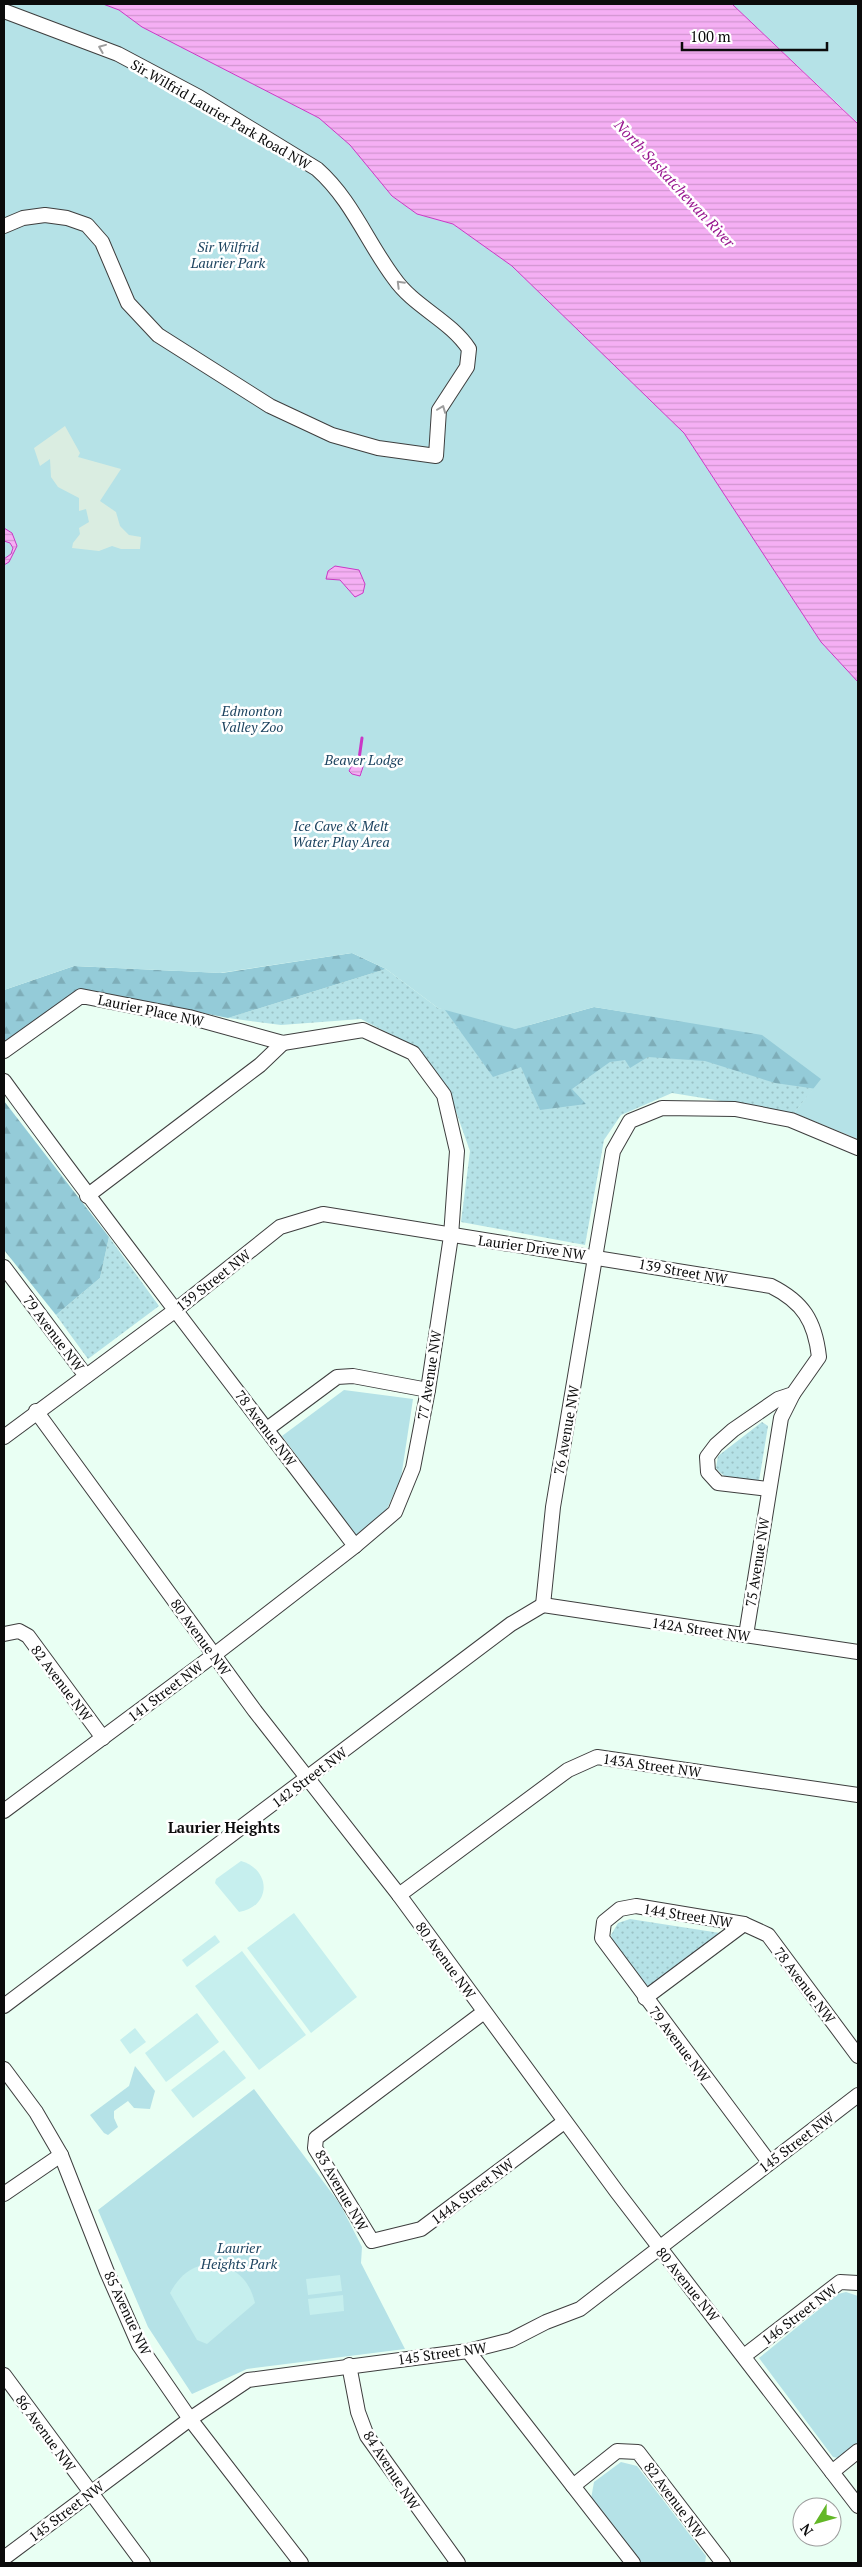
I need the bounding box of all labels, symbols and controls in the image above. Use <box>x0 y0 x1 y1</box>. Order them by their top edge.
scale bar <box>682 20 827 52</box>
text: 100 m <box>690 26 731 46</box>
one-way arrow <box>98 43 107 54</box>
street label: Sir Wilfrid Laurier Park Road NW <box>127 54 315 174</box>
water label: North Saskatchewan River <box>610 114 740 252</box>
park label: Sir Wilfrid Laurier Park <box>190 237 266 272</box>
one-way arrow <box>397 281 406 290</box>
one-way arrow <box>436 405 446 413</box>
park label: Edmonton Valley Zoo <box>220 701 283 736</box>
park label: Beaver Lodge <box>324 750 404 769</box>
park label: Ice Cave & Melt Water Play Area <box>292 816 390 851</box>
street label: Laurier Place NW <box>96 989 207 1031</box>
street label: Laurier Drive NW <box>477 1230 588 1264</box>
street label: 139 Street NW <box>172 1244 255 1315</box>
street label: 139 Street NW <box>637 1254 730 1288</box>
street label: 79 Avenue NW <box>19 1291 89 1376</box>
street label: 77 Avenue NW <box>413 1328 446 1421</box>
street label: 76 Avenue NW <box>549 1383 583 1476</box>
street label: 78 Avenue NW <box>231 1386 301 1471</box>
street label: 75 Avenue NW <box>741 1515 774 1608</box>
street label: 80 Avenue NW <box>167 1595 236 1680</box>
street label: 142A Street NW <box>651 1613 752 1645</box>
street label: 82 Avenue NW <box>27 1641 97 1726</box>
street label: 141 Street NW <box>123 1656 207 1726</box>
street label: 142 Street NW <box>267 1742 351 1812</box>
street label: 143A Street NW <box>602 1749 703 1781</box>
district label: Laurier Heights <box>168 1817 280 1837</box>
street label: 144 Street NW <box>642 1899 735 1932</box>
street label: 80 Avenue NW <box>412 1918 481 2003</box>
street label: 78 Avenue NW <box>770 1943 840 2028</box>
street label: 79 Avenue NW <box>645 2002 715 2087</box>
street label: 145 Street NW <box>754 2107 838 2177</box>
street label: 83 Avenue NW <box>311 2146 373 2235</box>
street label: 144A Street NW <box>427 2153 518 2228</box>
park label: Laurier Heights Park <box>200 2238 277 2273</box>
street label: 80 Avenue NW <box>652 2243 724 2326</box>
street label: 85 Avenue NW <box>100 2268 156 2359</box>
street label: 146 Street NW <box>757 2279 841 2349</box>
street label: 145 Street NW <box>396 2337 489 2369</box>
street label: 86 Avenue NW <box>12 2391 81 2476</box>
street label: 84 Avenue NW <box>359 2427 425 2514</box>
street label: 82 Avenue NW <box>640 2458 710 2543</box>
street label: 145 Street NW <box>24 2476 108 2546</box>
north arrow <box>792 2497 842 2547</box>
text: N <box>795 2520 817 2540</box>

